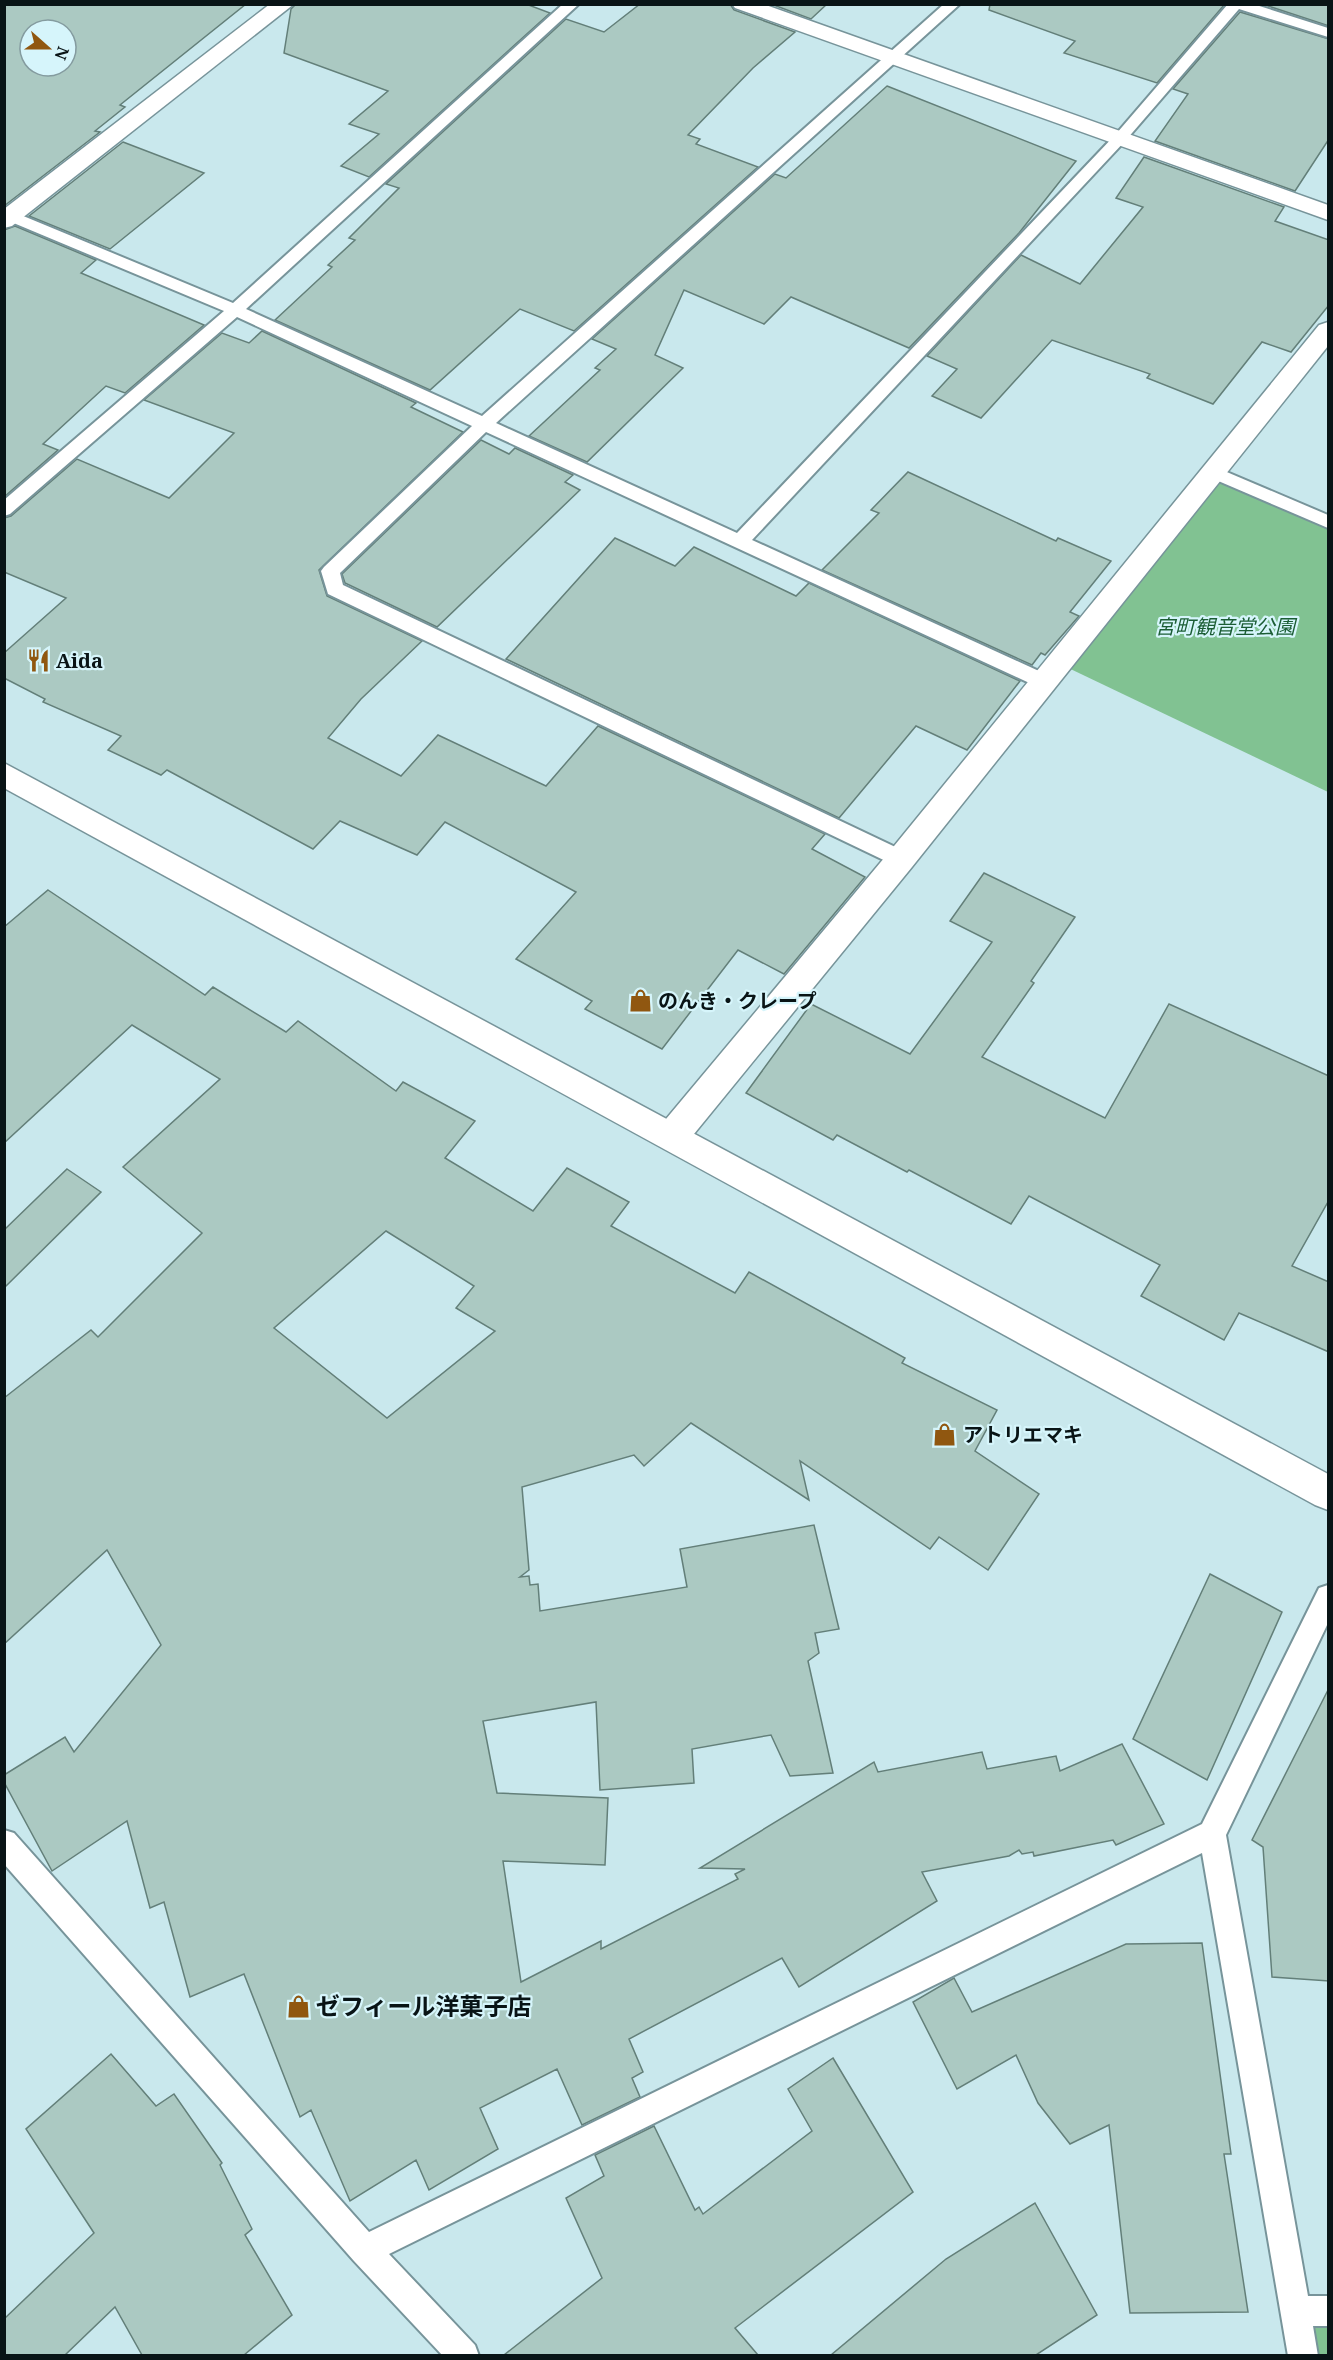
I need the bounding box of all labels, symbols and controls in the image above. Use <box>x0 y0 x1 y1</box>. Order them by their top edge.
north arrow <box>18 18 78 78</box>
text: N <box>49 44 75 64</box>
park label: 宮町観音堂公園 <box>1155 613 1298 640</box>
place label: Aida <box>56 647 103 674</box>
restaurant icon: Aida <box>25 648 51 674</box>
place label: のんき・クレープ <box>658 987 817 1014</box>
shop icon: のんき・クレープ <box>627 988 653 1014</box>
place label: アトリエマキ <box>963 1421 1083 1448</box>
shop icon: アトリエマキ <box>932 1422 958 1448</box>
place label: ゼフィール洋菓子店 <box>316 1989 532 2022</box>
shop icon: ゼフィール洋菓子店 <box>285 1994 311 2020</box>

